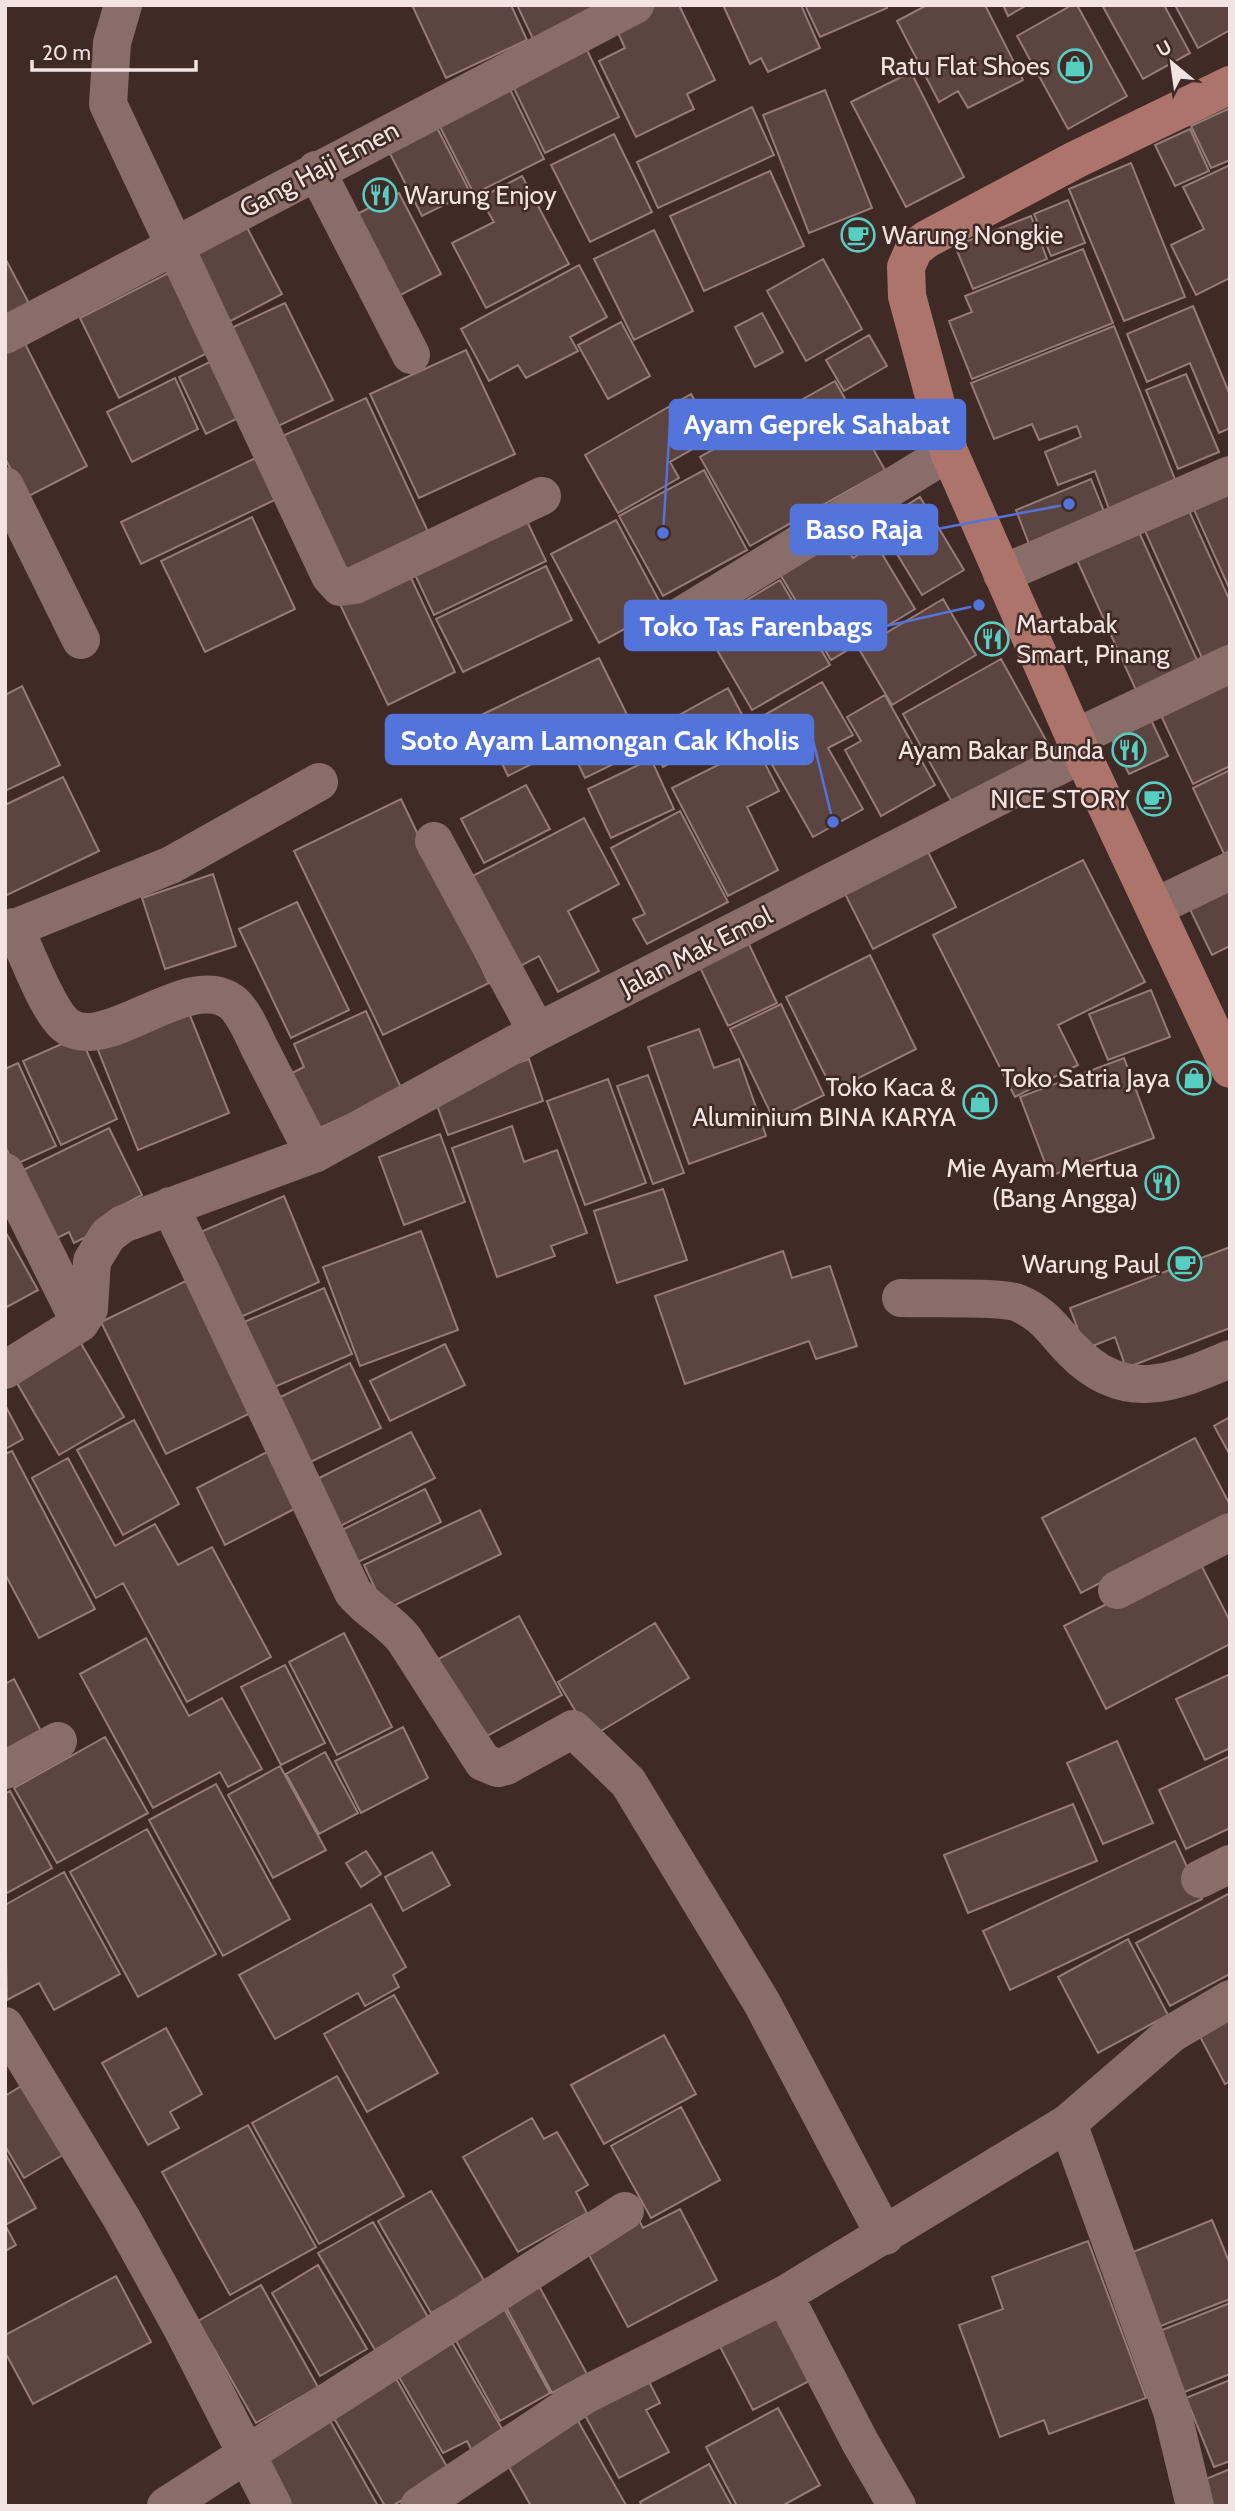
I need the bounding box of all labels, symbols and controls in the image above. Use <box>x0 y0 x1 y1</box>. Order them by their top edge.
scale bar <box>32 28 196 72</box>
north arrow <box>1137 28 1207 98</box>
text: U <box>1152 35 1176 62</box>
text: 20 m <box>42 40 91 65</box>
shop icon: Ratu Flat Shoes <box>1056 47 1094 85</box>
place label: Ratu Flat Shoes <box>880 50 1050 82</box>
street label: Gang Haji Emen <box>234 114 404 224</box>
restaurant icon: Warung Enjoy <box>361 176 399 214</box>
place label: Warung Enjoy <box>404 179 557 211</box>
cafe icon: Warung Nongkie <box>839 216 877 254</box>
place label: Warung Nongkie <box>882 219 1063 251</box>
callout: Ayam Geprek Sahabat <box>670 400 965 449</box>
text: Ayam Geprek Sahabat <box>684 407 950 441</box>
callout: Baso Raja <box>791 505 937 554</box>
text: Baso Raja <box>805 512 923 546</box>
callout: Toko Tas Farenbags <box>625 601 886 650</box>
place label: Martabak Smart, Pinang <box>1016 608 1171 670</box>
text: Toko Tas Farenbags <box>639 609 873 643</box>
restaurant icon: Martabak Smart, Pinang <box>973 620 1011 658</box>
callout: Soto Ayam Lamongan Cak Kholis <box>386 715 813 764</box>
text: Soto Ayam Lamongan Cak Kholis <box>401 723 800 757</box>
restaurant icon: Ayam Bakar Bunda <box>1110 731 1148 769</box>
place label: Ayam Bakar Bunda <box>898 734 1105 766</box>
cafe icon: NICE STORY <box>1135 780 1173 818</box>
place label: NICE STORY <box>990 783 1130 815</box>
street label: Jalan Mak Emol <box>614 899 777 1003</box>
shop icon: Toko Satria Jaya <box>1175 1059 1213 1097</box>
place label: Toko Satria Jaya <box>1001 1062 1171 1094</box>
place label: Toko Kaca & Aluminium BINA KARYA <box>692 1071 956 1133</box>
shop icon: Toko Kaca & Aluminium BINA KARYA <box>961 1083 999 1121</box>
place label: Mie Ayam Mertua (Bang Angga) <box>946 1152 1139 1214</box>
restaurant icon: Mie Ayam Mertua (Bang Angga) <box>1143 1164 1181 1202</box>
cafe icon: Warung Paul <box>1166 1245 1204 1283</box>
place label: Warung Paul <box>1022 1248 1160 1280</box>

